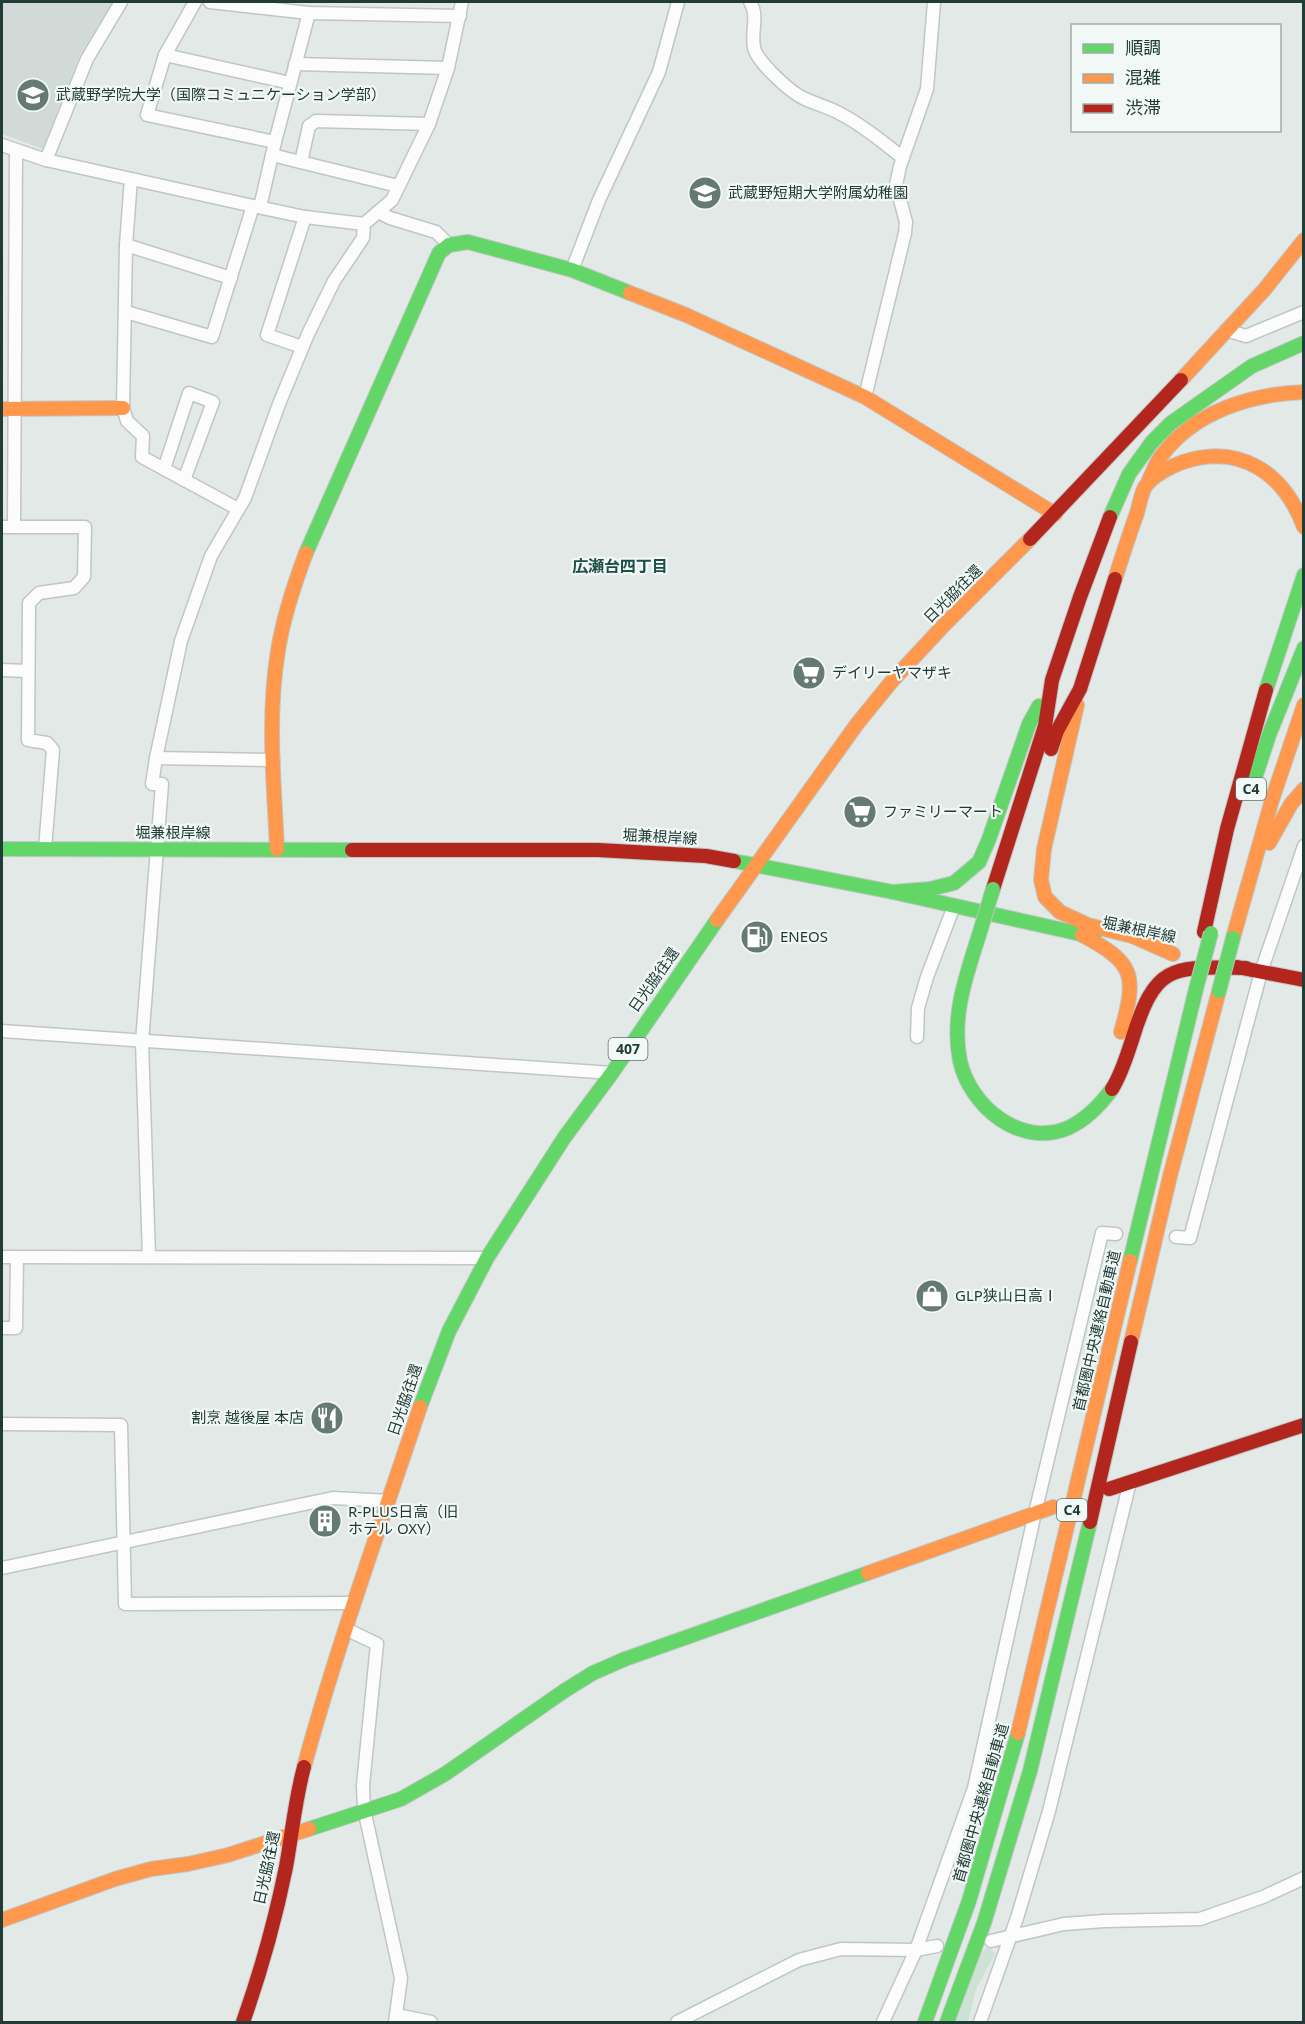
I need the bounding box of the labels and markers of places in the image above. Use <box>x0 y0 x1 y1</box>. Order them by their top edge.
school or university icon: 武蔵野学院大学（国際コミュニケーション学部） <box>15 77 51 113</box>
place label: 武蔵野学院大学（国際コミュニケーション学部） <box>56 84 386 104</box>
school or university icon: 武蔵野短期大学附属幼稚園 <box>687 175 723 211</box>
place label: 武蔵野短期大学附属幼稚園 <box>728 182 908 202</box>
supermarket icon: デイリーヤマザキ <box>791 655 827 691</box>
place label: デイリーヤマザキ <box>832 662 952 682</box>
supermarket icon: ファミリーマート <box>842 794 878 830</box>
place label: ファミリーマート <box>883 801 1003 821</box>
fuel station icon: ENEOS <box>739 919 775 955</box>
place label: ENEOS <box>780 926 828 946</box>
shop icon: GLP狭山日高Ⅰ <box>914 1278 950 1314</box>
place label: GLP狭山日高Ⅰ <box>955 1285 1058 1305</box>
restaurant icon: 割烹 越後屋 本店 <box>309 1400 345 1436</box>
place label: 割烹 越後屋 本店 <box>191 1407 304 1427</box>
place label: R-PLUS日高（旧 ホテル OXY） <box>348 1501 458 1538</box>
building icon: R-PLUS日高（旧 ホテル OXY） <box>307 1503 343 1539</box>

